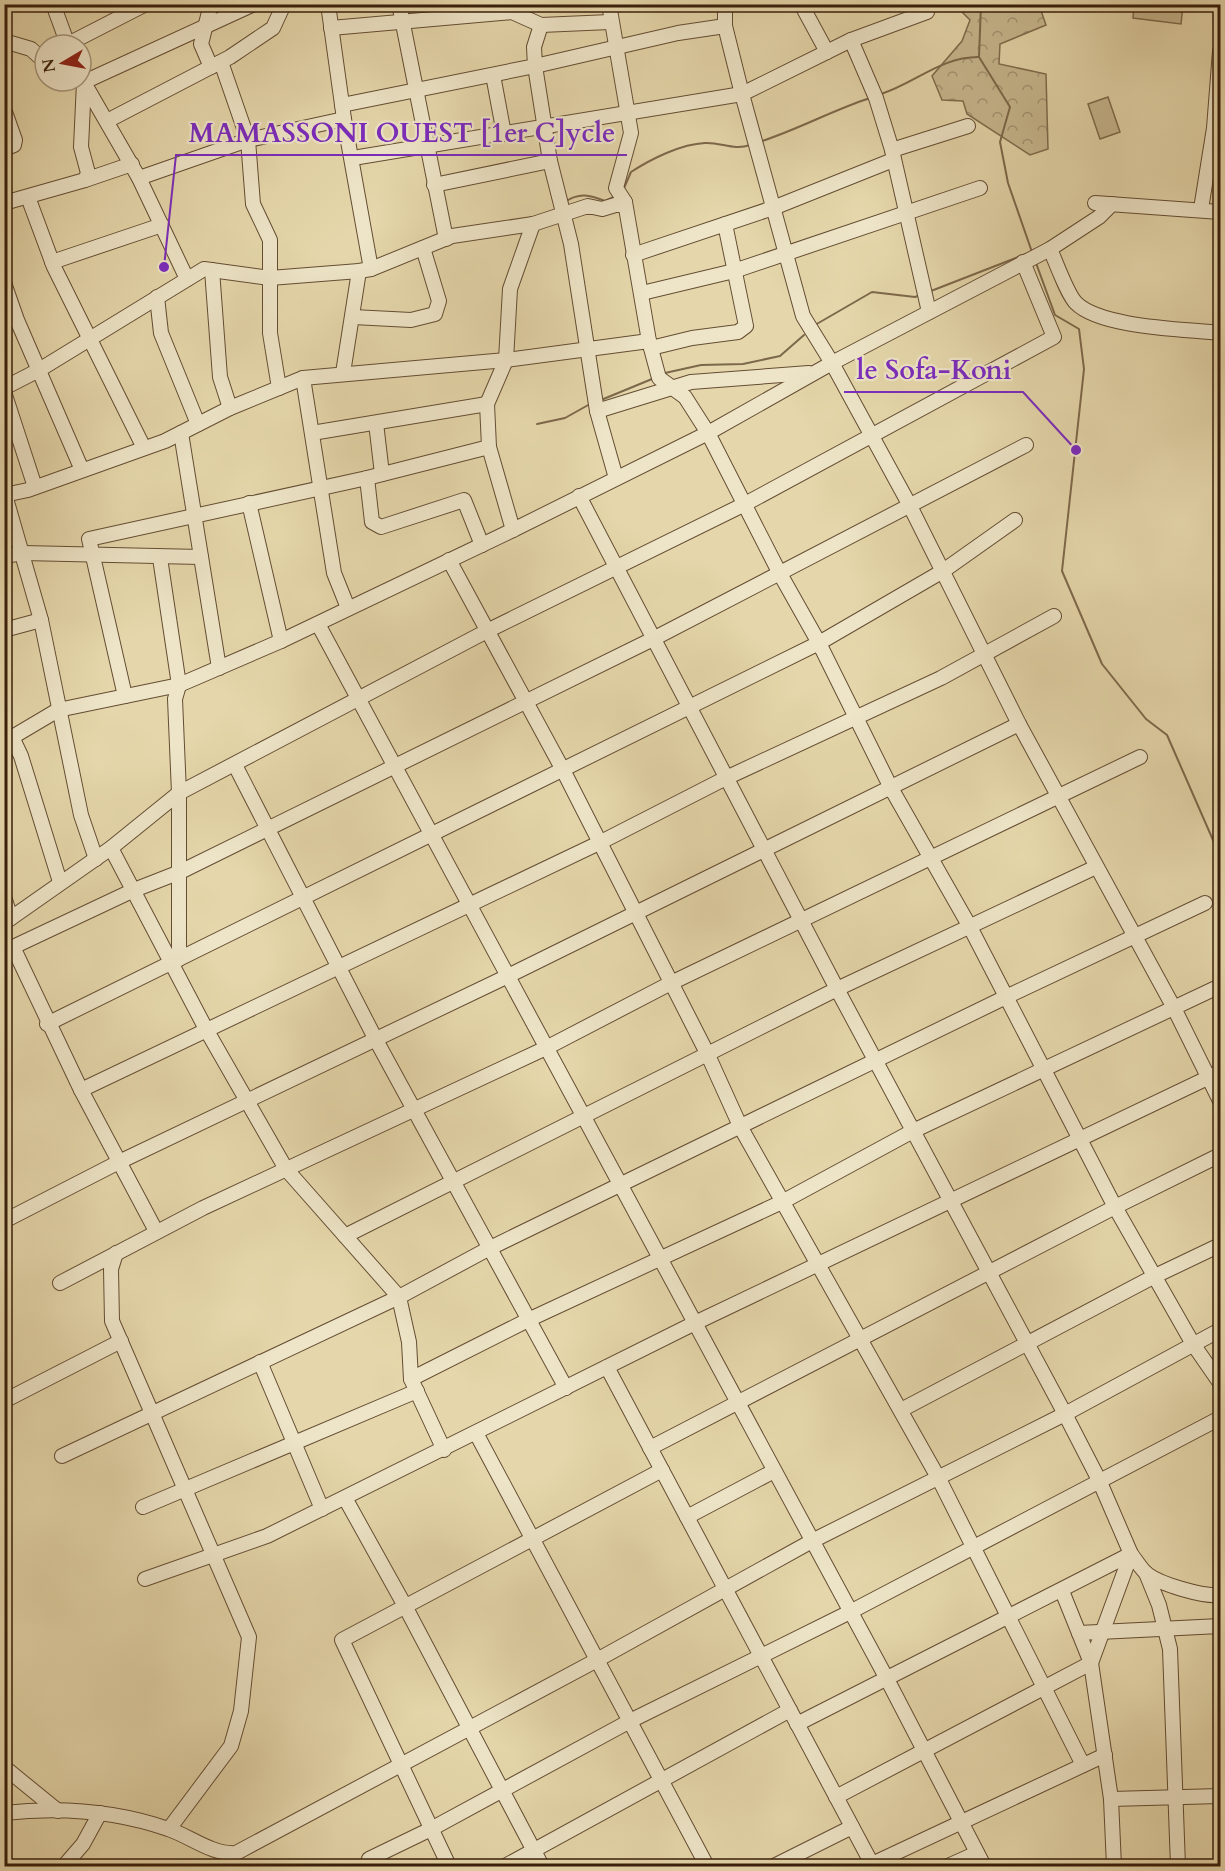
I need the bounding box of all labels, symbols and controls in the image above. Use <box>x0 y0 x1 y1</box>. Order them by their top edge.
north arrow <box>33 33 93 93</box>
text: N <box>37 57 61 74</box>
callout: MAMASSONI OUEST [1er C]ycle <box>176 110 627 155</box>
text: MAMASSONI OUEST [1er C]ycle <box>189 115 615 152</box>
callout: le Sofa-Koni <box>844 347 1023 392</box>
text: le Sofa-Koni <box>857 352 1011 389</box>

